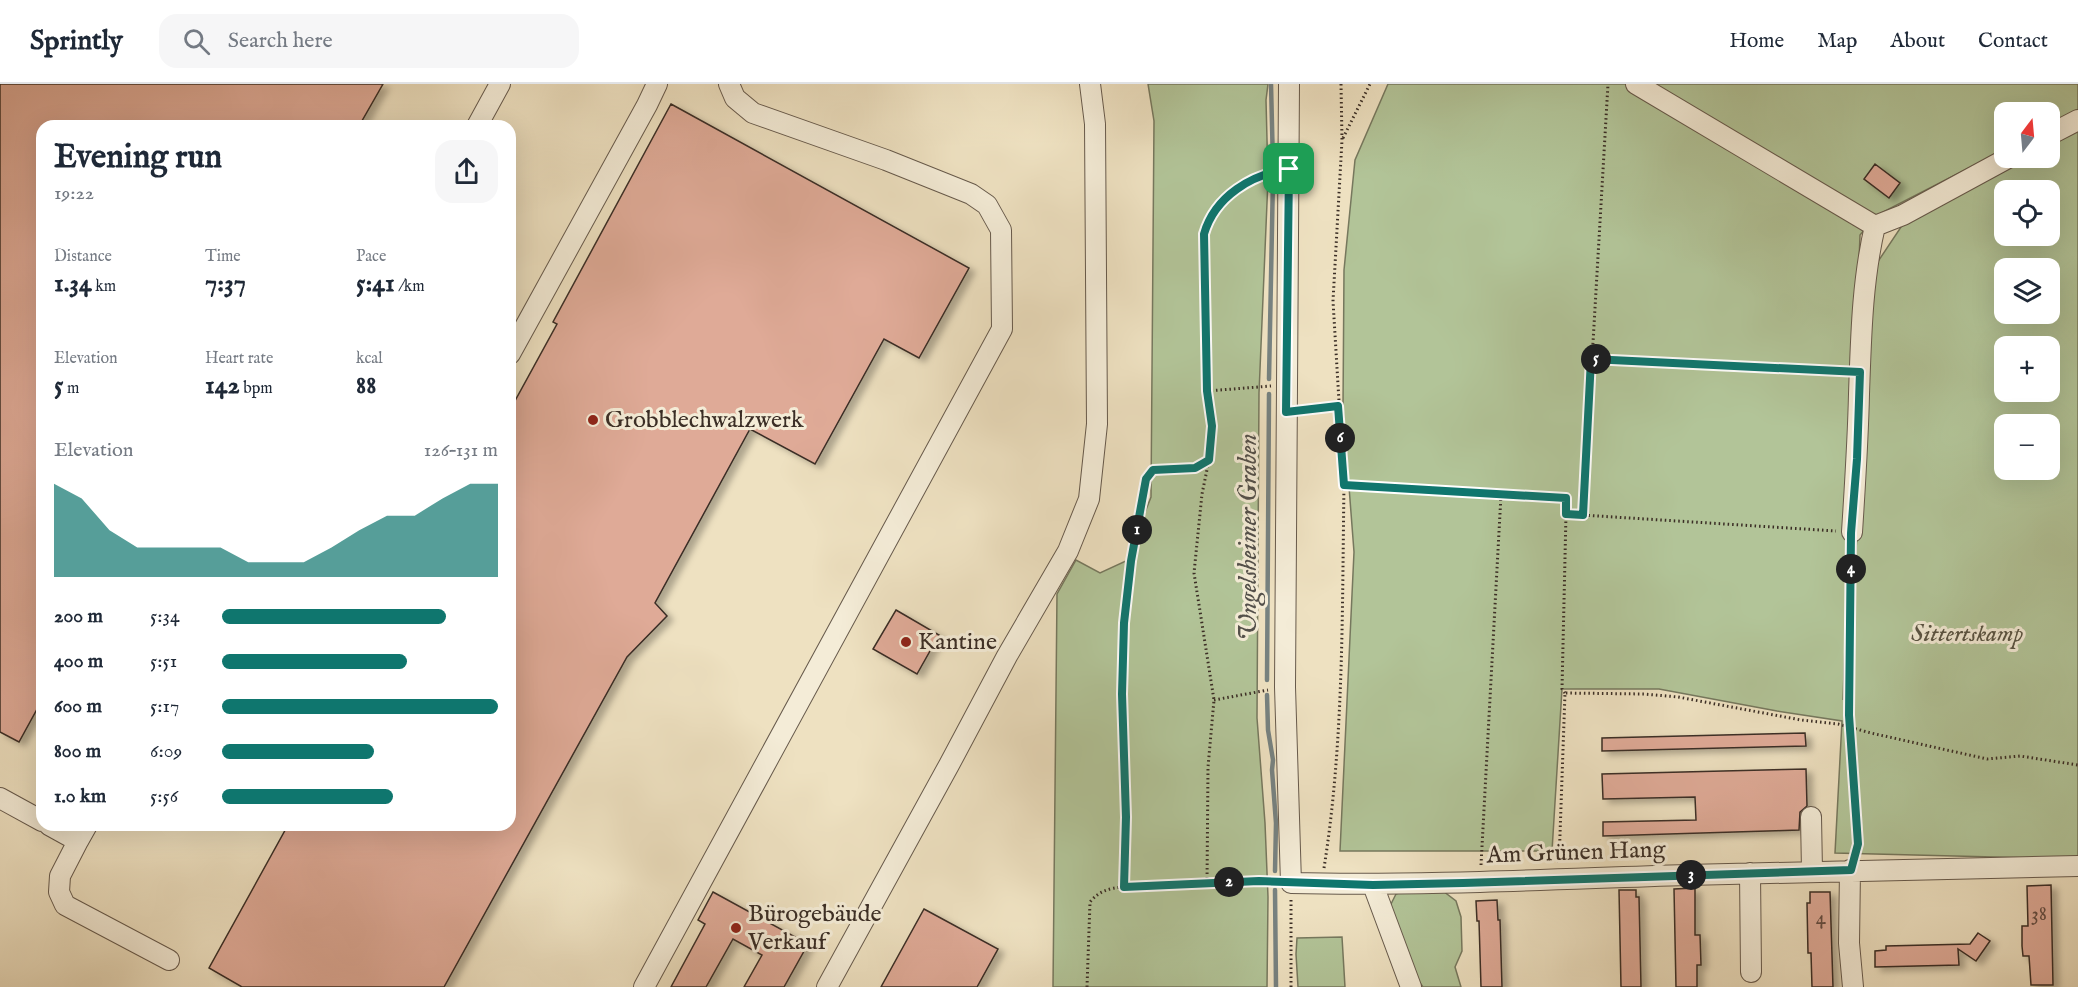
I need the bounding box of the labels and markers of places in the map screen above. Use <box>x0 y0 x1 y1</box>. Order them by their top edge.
pin <box>1263 143 1314 194</box>
pin: 5 <box>1581 344 1611 374</box>
place label: Grobblechwalzwerk <box>605 405 804 436</box>
marker: Grobblechwalzwerk <box>586 413 600 427</box>
pin: 6 <box>1325 423 1355 453</box>
pin: 1 <box>1122 515 1152 545</box>
pin: 4 <box>1836 554 1866 584</box>
place label: Kantine <box>918 627 997 658</box>
marker: Kantine <box>899 635 913 649</box>
pin: 3 <box>1676 860 1706 890</box>
pin: 2 <box>1214 867 1244 897</box>
place label: Bürogebäude Verkauf <box>747 899 882 958</box>
marker: Bürogebäude Verkauf <box>729 921 743 935</box>

